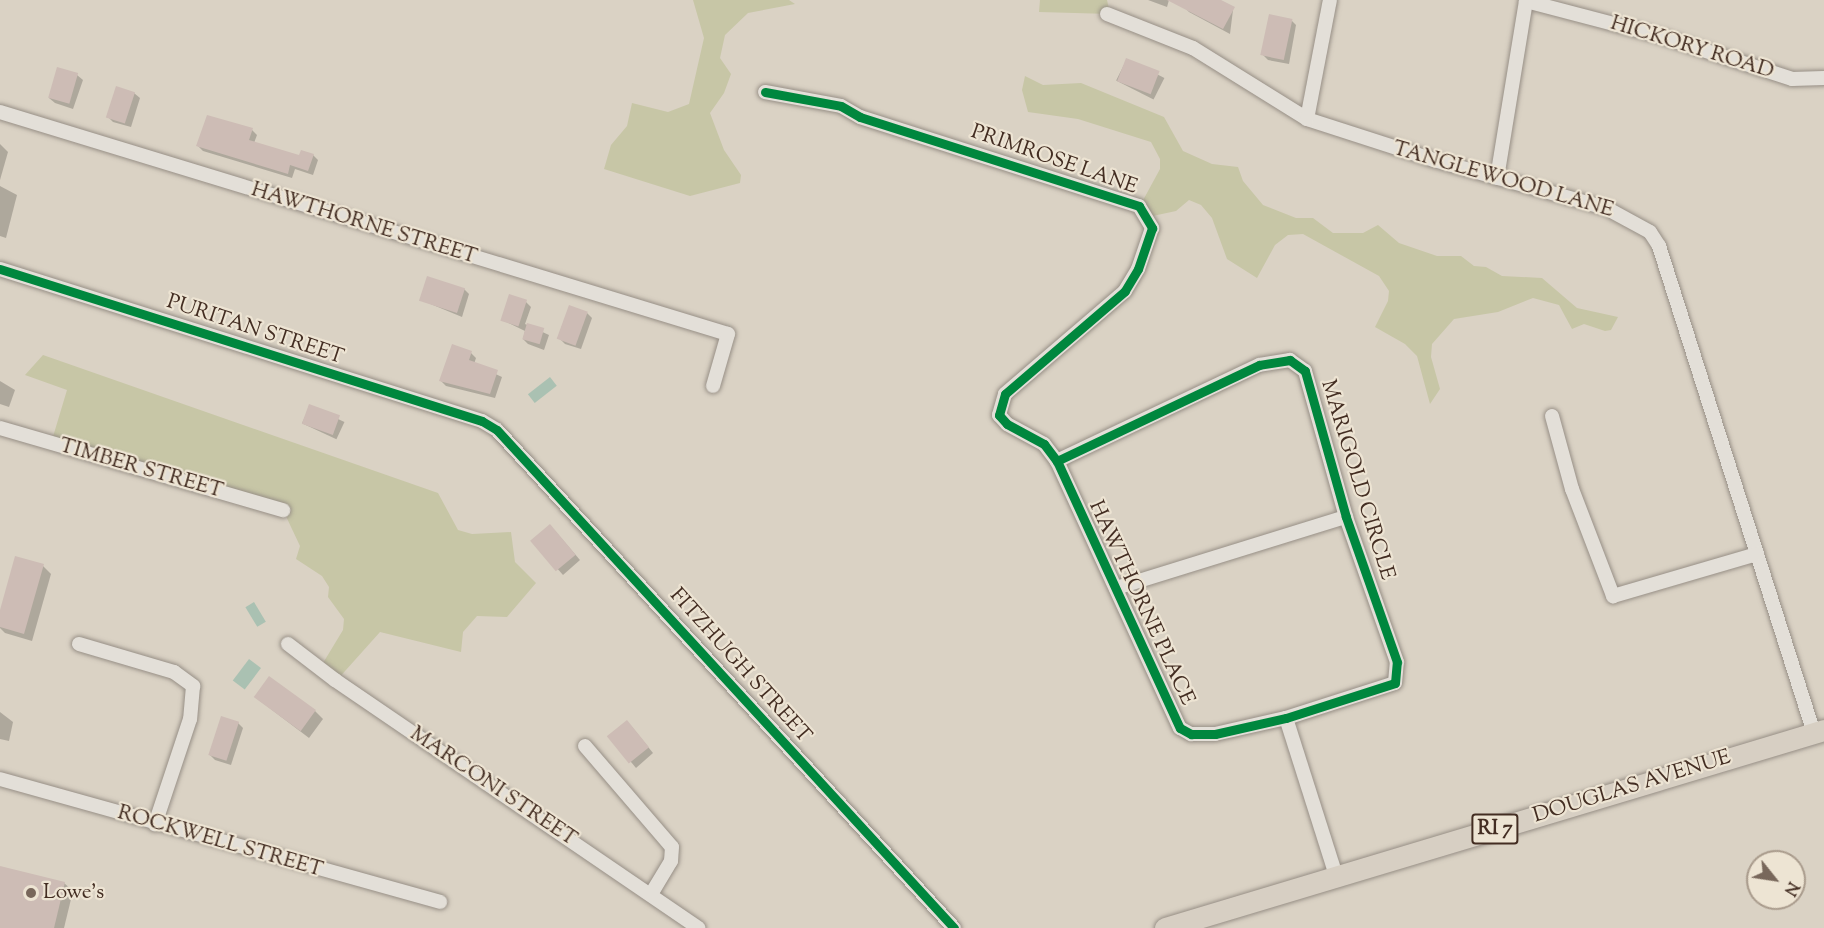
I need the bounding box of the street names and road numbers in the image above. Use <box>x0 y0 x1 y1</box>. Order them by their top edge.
street label: HICKORY ROAD <box>1607 11 1777 85</box>
street label: PRIMROSE LANE <box>967 120 1141 200</box>
street label: TANGLEWOOD LANE <box>1390 136 1616 224</box>
street label: HAWTHORNE STREET <box>248 178 480 270</box>
street label: PURITAN STREET <box>163 289 347 371</box>
street label: MARIGOLD CIRCLE <box>1315 377 1399 583</box>
street label: TIMBER STREET <box>56 434 226 504</box>
street label: HAWTHORNE PLACE <box>1083 497 1199 709</box>
street label: FITZHUGH STREET <box>664 583 816 749</box>
street label: MARCONI STREET <box>405 722 581 852</box>
street label: DOUGLAS AVENUE <box>1530 745 1734 829</box>
street label: ROCKWELL STREET <box>114 801 326 883</box>
road number: RI 7 <box>1471 812 1519 846</box>

